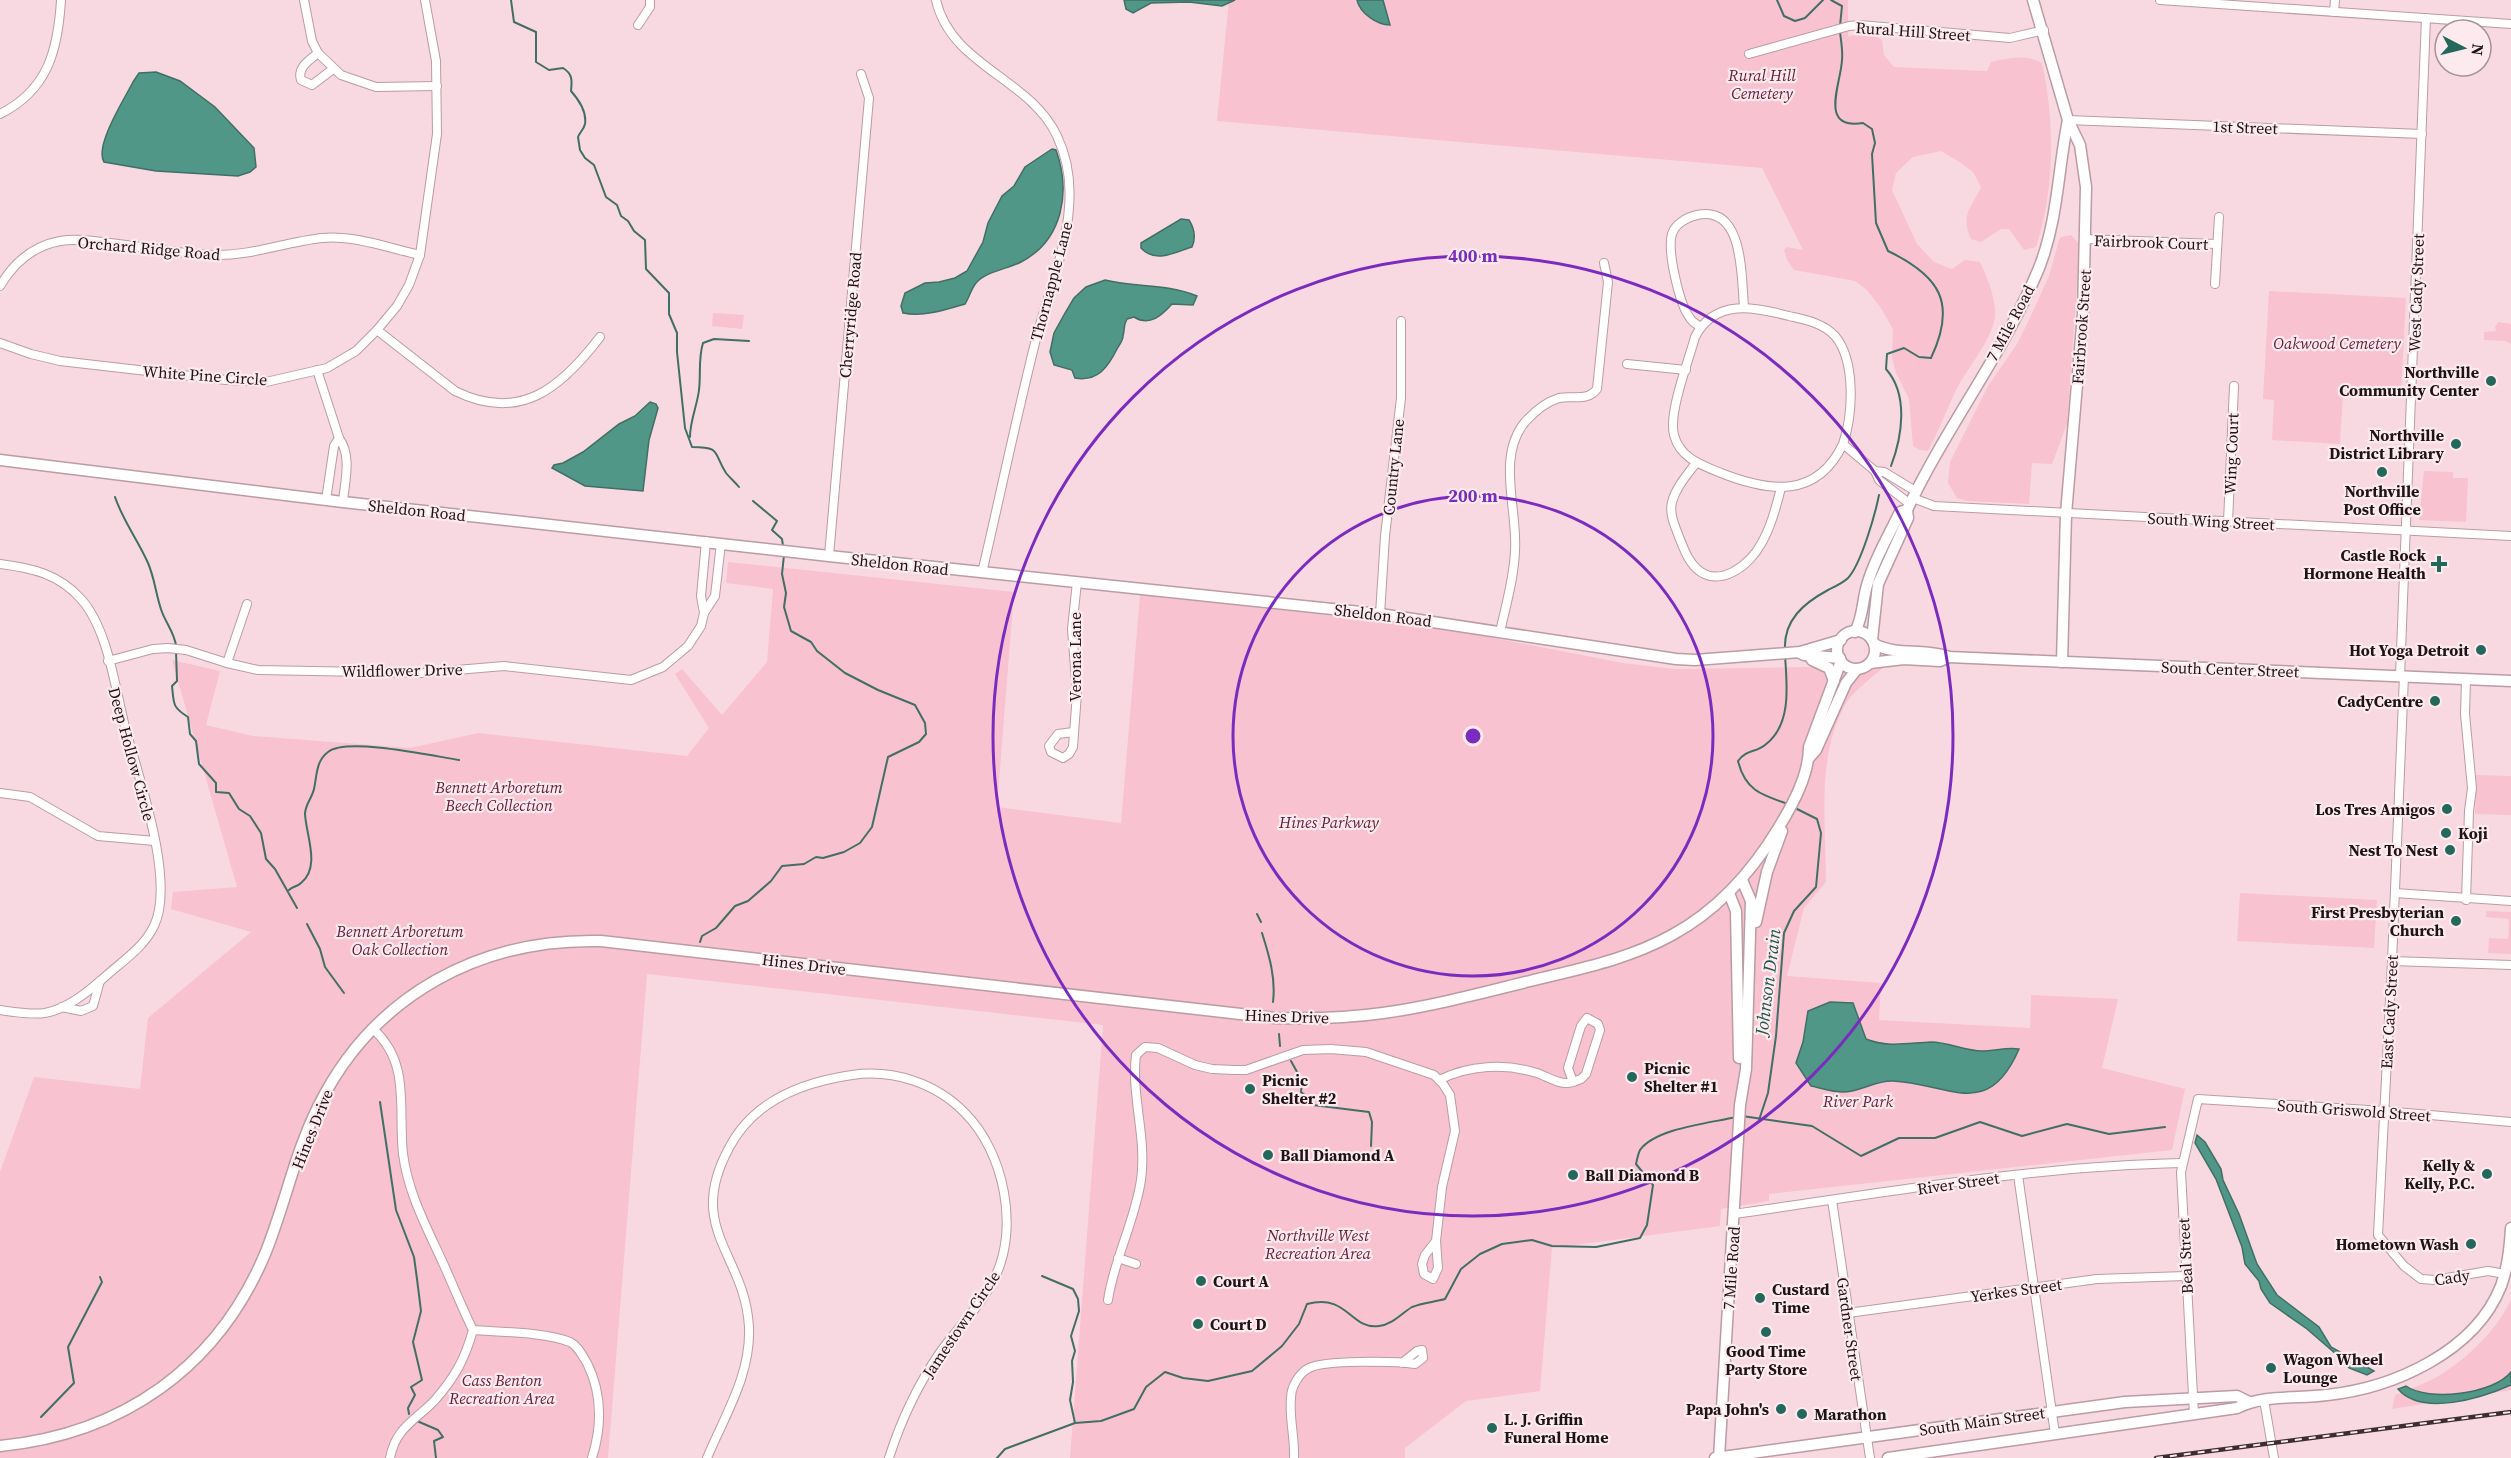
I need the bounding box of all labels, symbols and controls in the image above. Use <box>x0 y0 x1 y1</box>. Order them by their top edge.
street label: Rural Hill Street <box>1855 16 1972 46</box>
north arrow <box>2433 18 2493 78</box>
text: N <box>2466 43 2490 57</box>
park label: Rural Hill Cemetery <box>1727 64 1796 104</box>
street label: 1st Street <box>2212 115 2279 139</box>
street label: Thornapple Lane <box>1024 219 1078 343</box>
street label: Fairbrook Court <box>2094 229 2209 255</box>
street label: Orchard Ridge Road <box>77 231 221 265</box>
street label: West Cady Street <box>2403 232 2429 353</box>
text: 400 m <box>1448 243 1498 268</box>
street label: Cherryridge Road <box>834 251 866 379</box>
street label: Fairbrook Street <box>2066 268 2096 385</box>
street label: 7 Mile Road <box>1981 281 2039 365</box>
park label: Oakwood Cemetery <box>2273 332 2401 354</box>
street label: White Pine Circle <box>142 360 268 390</box>
place label: Northville Community Center <box>2339 361 2480 401</box>
marker: Northville Community Center <box>2484 374 2498 388</box>
street label: Wing Court <box>2219 412 2243 495</box>
street label: Country Lane <box>1377 418 1409 516</box>
place label: Northville District Library <box>2329 424 2444 464</box>
marker: Northville District Library <box>2449 437 2463 451</box>
marker: Northville Post Office <box>2375 465 2389 479</box>
place label: Northville Post Office <box>2343 480 2421 520</box>
text: 200 m <box>1448 483 1498 508</box>
street label: Sheldon Road <box>367 494 467 526</box>
street label: South Wing Street <box>2147 507 2276 535</box>
place label: Castle Rock Hormone Health <box>2303 544 2426 584</box>
street label: Sheldon Road <box>850 548 950 580</box>
marker: Castle Rock Hormone Health <box>2430 555 2448 573</box>
street label: Sheldon Road <box>1333 598 1433 632</box>
street label: Verona Lane <box>1064 612 1086 702</box>
place label: Hot Yoga Detroit <box>2349 639 2469 661</box>
marker: Hot Yoga Detroit <box>2474 643 2488 657</box>
street label: South Center Street <box>2161 656 2300 682</box>
street label: Wildflower Drive <box>341 658 463 682</box>
street label: Deep Hollow Circle <box>104 685 160 823</box>
place label: CadyCentre <box>2337 690 2423 712</box>
marker: CadyCentre <box>2428 694 2442 708</box>
centre of rings <box>1463 726 1483 746</box>
park label: Bennett Arboretum Beech Collection <box>434 776 563 816</box>
place label: Los Tres Amigos <box>2315 798 2435 820</box>
marker: Los Tres Amigos <box>2440 802 2454 816</box>
park label: Hines Parkway <box>1278 811 1379 833</box>
place label: Koji <box>2458 822 2488 844</box>
marker: Koji <box>2439 826 2453 840</box>
place label: Nest To Nest <box>2349 839 2438 861</box>
marker: Nest To Nest <box>2443 843 2457 857</box>
place label: First Presbyterian Church <box>2311 901 2444 941</box>
marker: First Presbyterian Church <box>2449 914 2463 928</box>
park label: Bennett Arboretum Oak Collection <box>335 920 464 960</box>
water label: Johnson Drain <box>1748 927 1786 1040</box>
street label: Hines Drive <box>761 948 847 980</box>
street label: East Cady Street <box>2375 954 2403 1070</box>
street label: Hines Drive <box>1244 1004 1330 1028</box>
place label: Picnic Shelter #1 <box>1644 1057 1718 1097</box>
place label: Picnic Shelter #2 <box>1262 1069 1337 1109</box>
marker: Picnic Shelter #1 <box>1625 1070 1639 1084</box>
marker: Picnic Shelter #2 <box>1243 1082 1257 1096</box>
street label: Hines Drive <box>286 1086 338 1172</box>
park label: River Park <box>1822 1090 1893 1112</box>
street label: South Griswold Street <box>2277 1094 2432 1126</box>
place label: Ball Diamond A <box>1280 1144 1395 1166</box>
marker: Ball Diamond A <box>1261 1148 1275 1162</box>
place label: Kelly & Kelly, P.C. <box>2404 1154 2475 1194</box>
place label: Ball Diamond B <box>1585 1164 1700 1186</box>
street label: River Street <box>1916 1166 2001 1200</box>
marker: Kelly & Kelly, P.C. <box>2480 1167 2494 1181</box>
marker: Ball Diamond B <box>1566 1168 1580 1182</box>
street label: Beal Street <box>2172 1217 2198 1295</box>
park label: Northville West Recreation Area <box>1264 1224 1372 1264</box>
street label: 7 Mile Road <box>1717 1225 1745 1311</box>
place label: Hometown Wash <box>2335 1233 2459 1255</box>
marker: Hometown Wash <box>2464 1237 2478 1251</box>
street label: Cady <box>2433 1264 2472 1290</box>
street label: Jamestown Circle <box>916 1266 1005 1383</box>
place label: Court A <box>1213 1270 1269 1292</box>
street label: Yerkes Street <box>1969 1273 2064 1307</box>
marker: Court A <box>1194 1274 1208 1288</box>
street label: Gardner Street <box>1832 1276 1868 1383</box>
place label: Custard Time <box>1772 1278 1830 1318</box>
marker: Custard Time <box>1753 1291 1767 1305</box>
place label: Court D <box>1210 1313 1267 1335</box>
marker: Court D <box>1191 1317 1205 1331</box>
marker: Good Time Party Store <box>1759 1325 1773 1339</box>
place label: Good Time Party Store <box>1725 1340 1807 1380</box>
place label: Wagon Wheel Lounge <box>2283 1348 2383 1388</box>
marker: Wagon Wheel Lounge <box>2264 1361 2278 1375</box>
park label: Cass Benton Recreation Area <box>448 1369 556 1409</box>
place label: Papa John's <box>1686 1398 1769 1420</box>
street label: South Main Street <box>1918 1401 2047 1441</box>
marker: Papa John's <box>1774 1402 1788 1416</box>
place label: Marathon <box>1814 1403 1887 1425</box>
marker: Marathon <box>1795 1407 1809 1421</box>
place label: L. J. Griffin Funeral Home <box>1504 1408 1608 1448</box>
marker: L. J. Griffin Funeral Home <box>1485 1421 1499 1435</box>

